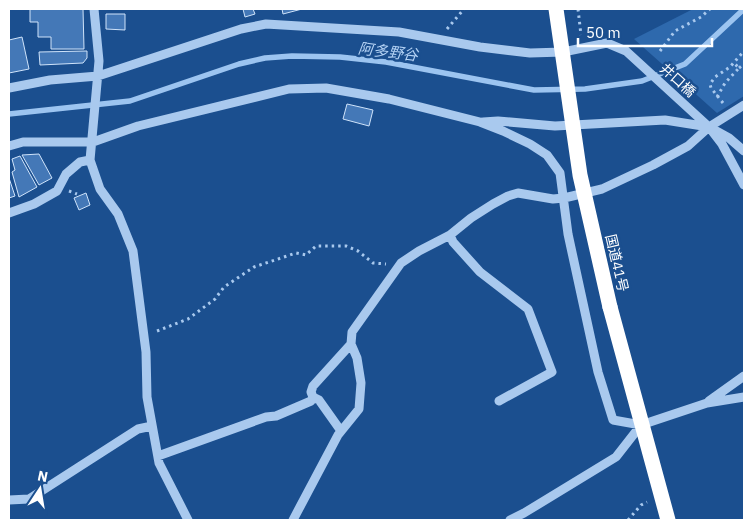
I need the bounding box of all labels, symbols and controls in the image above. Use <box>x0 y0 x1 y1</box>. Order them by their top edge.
scale bar <box>578 15 712 47</box>
text: 50 m <box>586 23 621 42</box>
water label: 阿多野谷 <box>357 38 421 65</box>
street label: 井口橋 <box>656 59 700 101</box>
street label: 国道41号 <box>602 232 632 294</box>
north arrow <box>15 464 65 514</box>
text: N <box>36 466 50 486</box>

